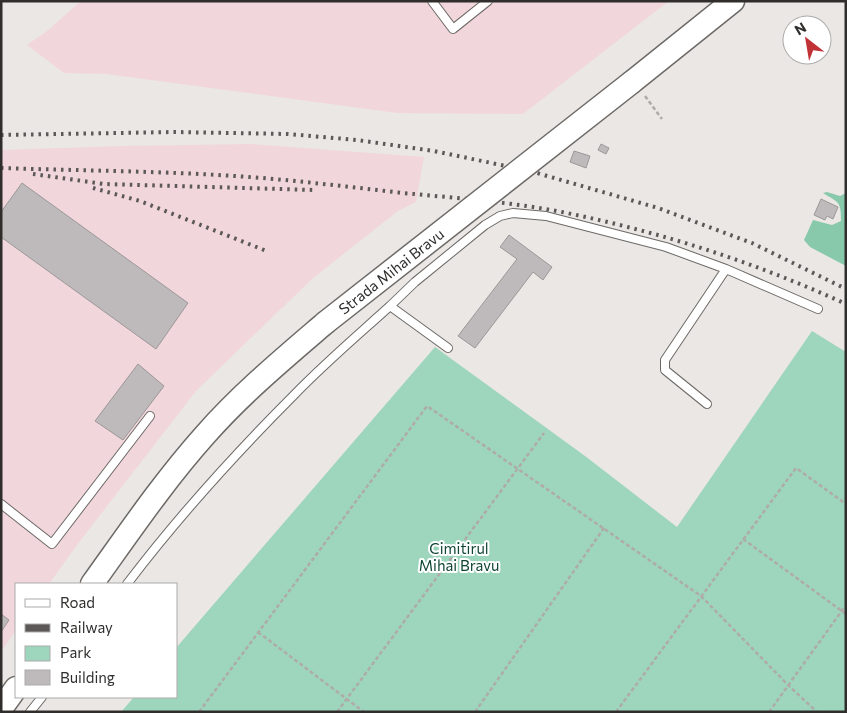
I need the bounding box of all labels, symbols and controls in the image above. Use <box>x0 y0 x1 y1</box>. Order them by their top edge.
north arrow <box>782 15 832 65</box>
text: N <box>791 18 809 38</box>
street label: Strada Mihai Bravu <box>335 224 447 318</box>
park label: Cimitirul Mihai Bravu <box>419 539 499 574</box>
legend <box>15 583 178 698</box>
text: Road <box>60 593 95 611</box>
text: Railway <box>60 618 113 636</box>
text: Park <box>60 643 91 661</box>
text: Building <box>60 668 115 686</box>

